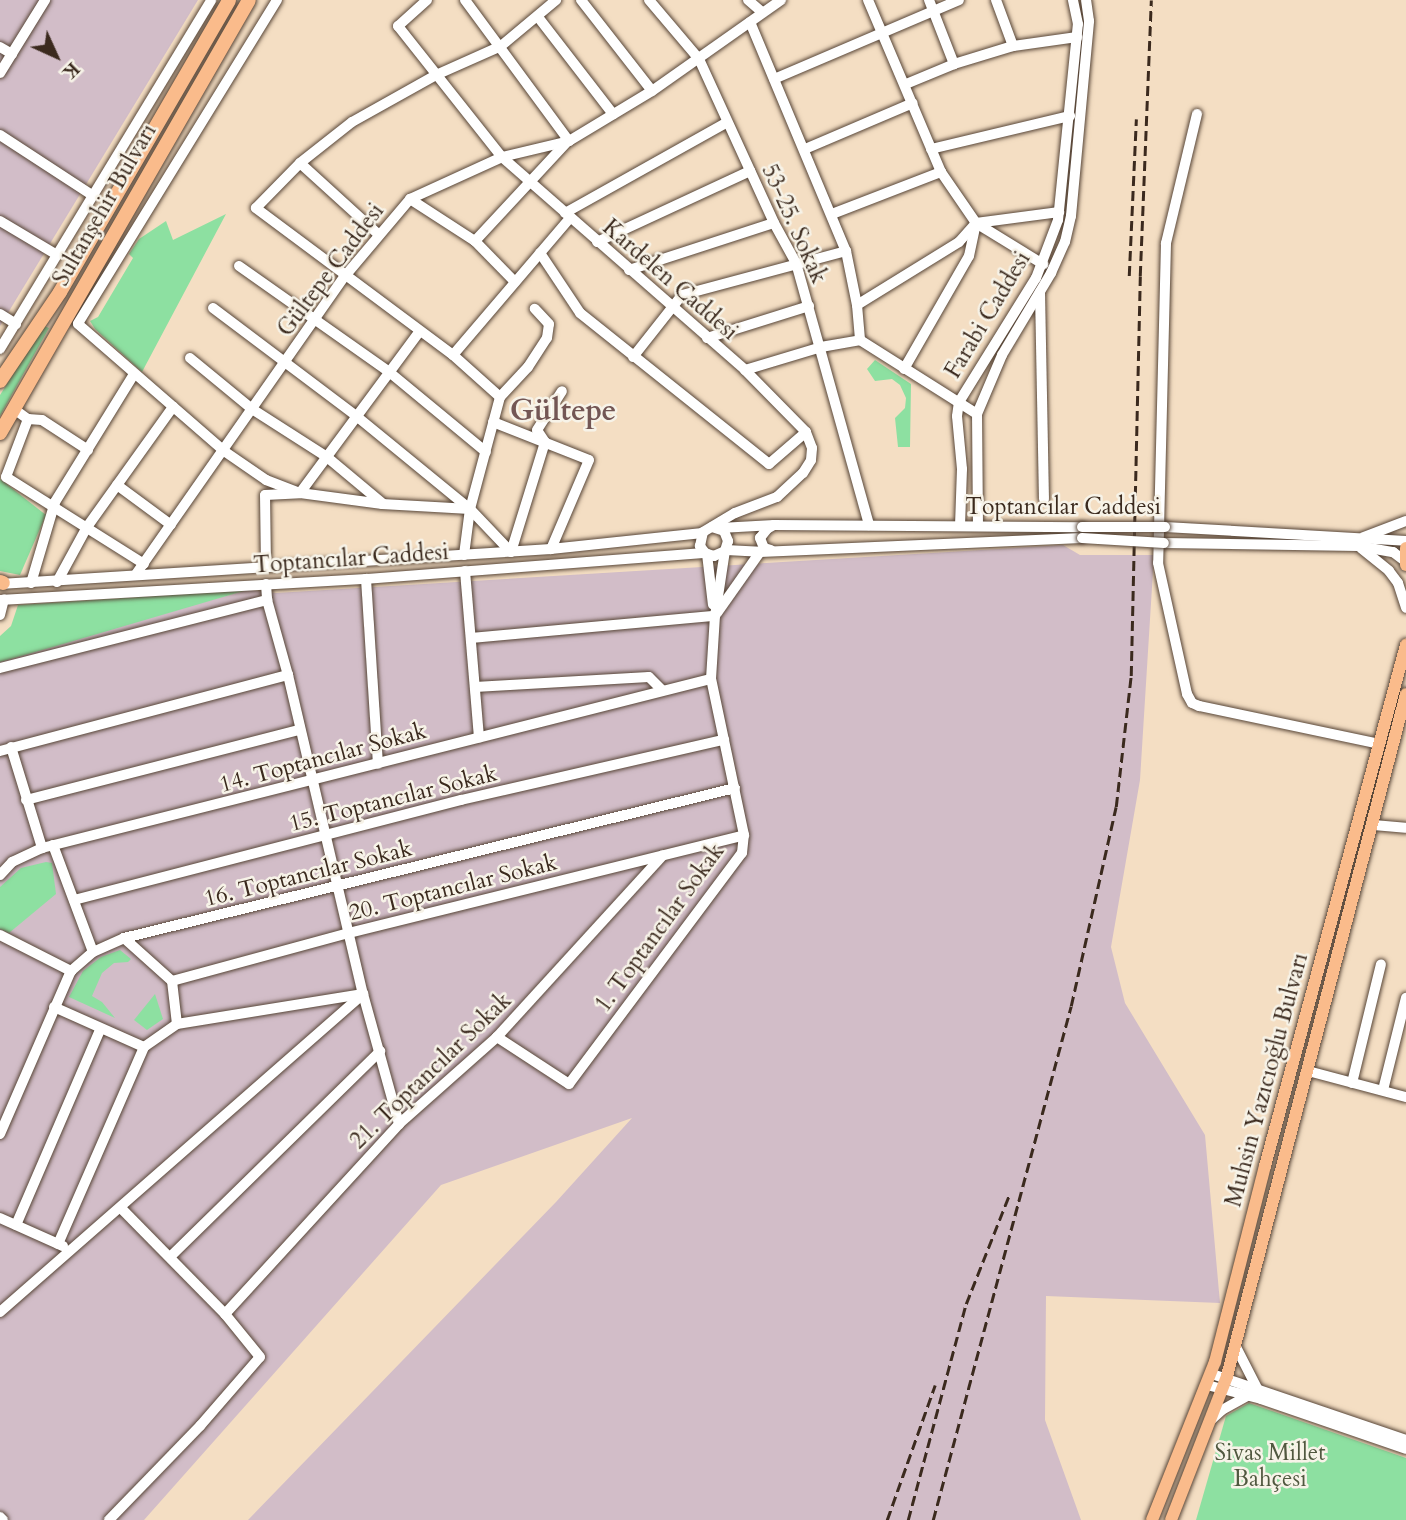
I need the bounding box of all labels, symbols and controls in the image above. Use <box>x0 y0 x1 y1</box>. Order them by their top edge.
north arrow <box>21 21 91 91</box>
text: K <box>56 56 85 85</box>
street label: Sultanşehir Bulvarı <box>47 119 163 291</box>
street label: 53-25. Sokak <box>755 160 833 288</box>
street label: Gültepe Caddesi <box>272 198 390 342</box>
street label: Kardelen Caddesi <box>597 214 743 346</box>
street label: Farabi Caddesi <box>939 247 1037 383</box>
district label: Gültepe <box>510 393 616 429</box>
street label: Toptancılar Caddesi <box>965 493 1161 521</box>
street label: Toptancılar Caddesi <box>252 538 450 580</box>
street label: 14. Toptancılar Sokak <box>216 717 430 799</box>
street label: 15. Toptancılar Sokak <box>286 760 500 838</box>
street label: 16. Toptancılar Sokak <box>201 835 415 913</box>
street label: 1. Toptancılar Sokak <box>590 838 730 1018</box>
street label: 20. Toptancılar Sokak <box>346 849 560 927</box>
street label: Muhsin Yazıcıoğlu Bulvarı <box>1220 950 1314 1210</box>
street label: 21. Toptancılar Sokak <box>345 987 517 1155</box>
park label: Sivas Millet Bahçesi <box>1215 1439 1325 1493</box>

